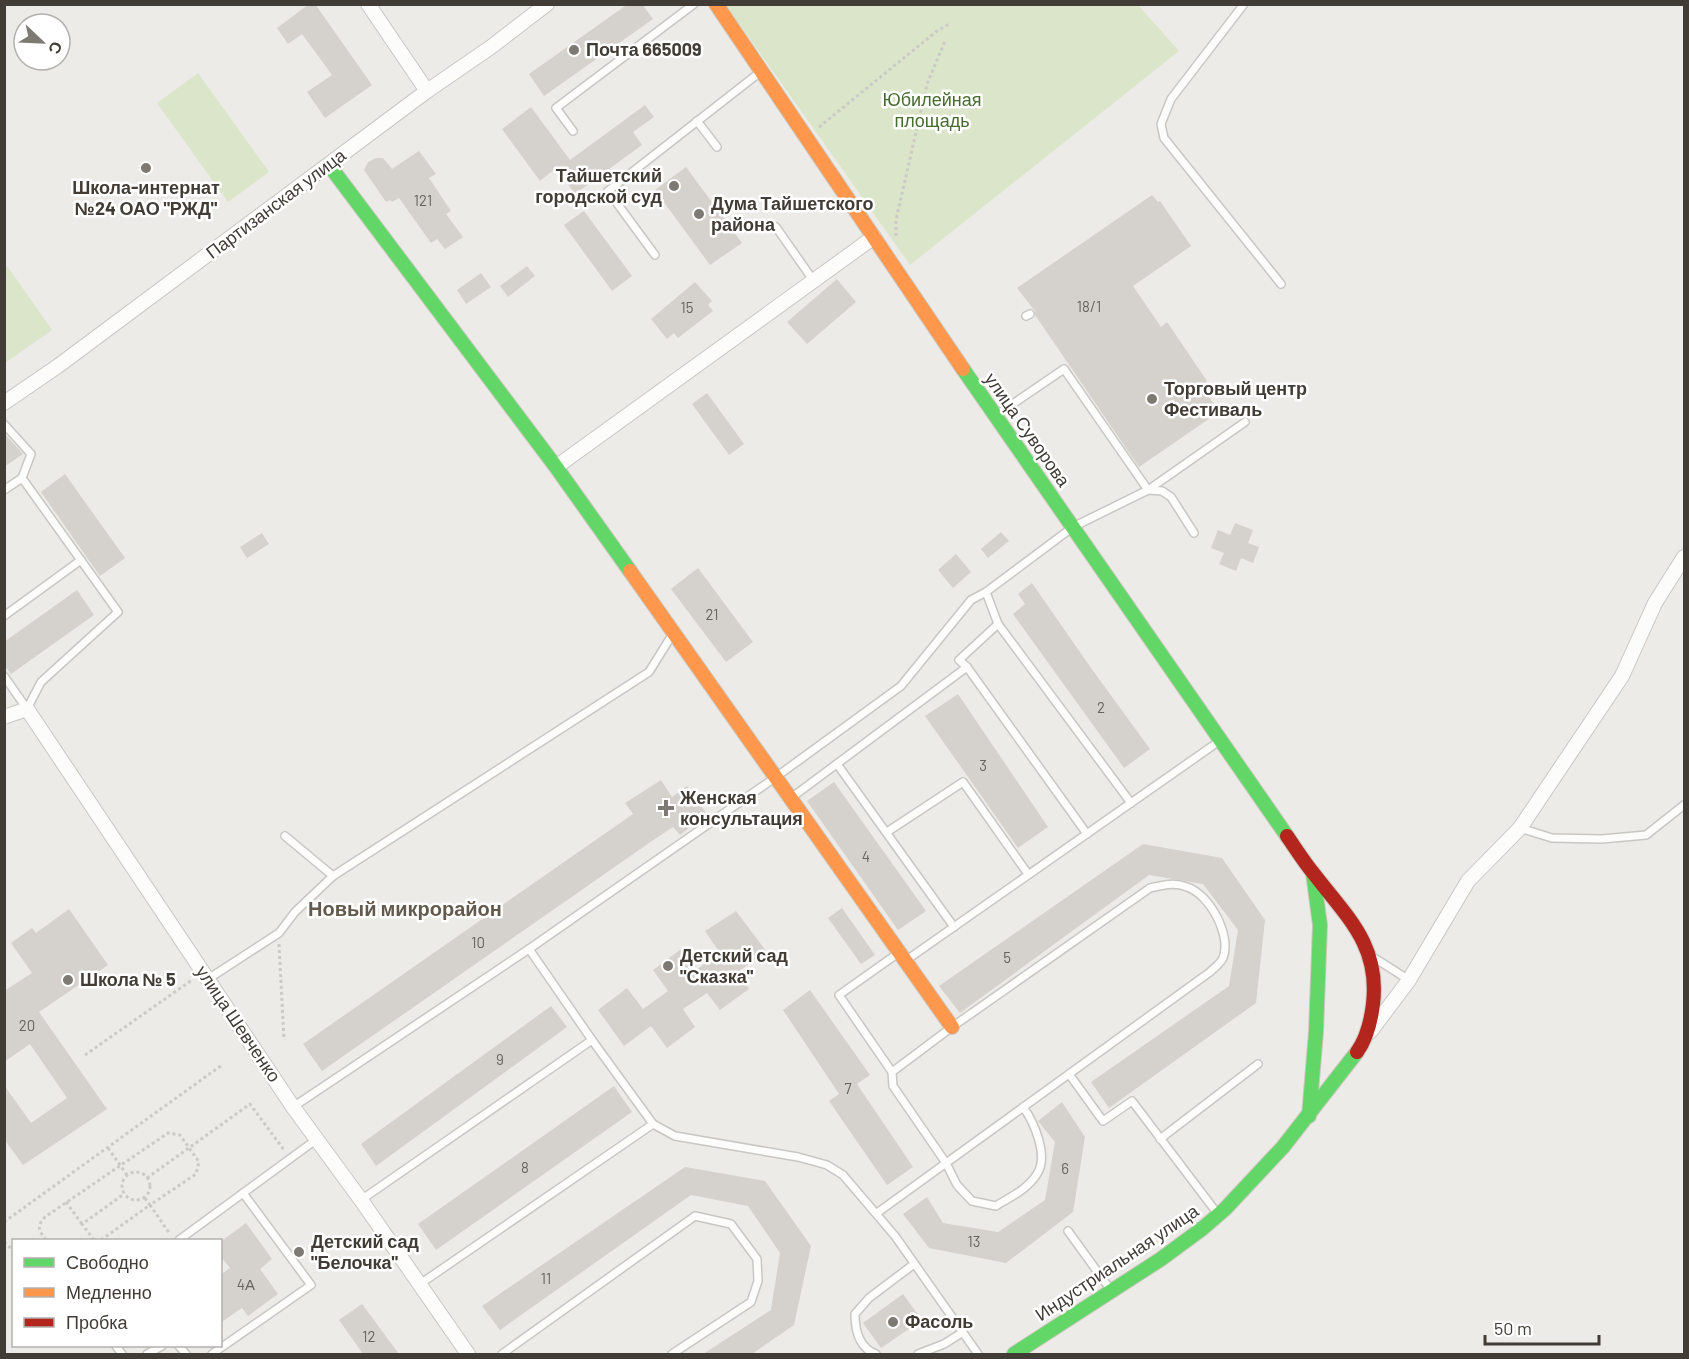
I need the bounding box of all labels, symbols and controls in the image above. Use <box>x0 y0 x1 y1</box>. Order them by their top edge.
north arrow <box>12 12 72 72</box>
place label: Почта 665009 <box>586 38 701 60</box>
text: С <box>45 39 67 57</box>
marker: Почта 665009 <box>567 43 581 57</box>
park label: Юбилейная площадь <box>883 88 981 131</box>
street label: Партизанская улица <box>201 143 350 263</box>
marker: Школа-интернат №24 ОАО "РЖД" <box>139 161 153 175</box>
place label: Тайшетский городской суд <box>535 164 663 207</box>
place label: Школа-интернат №24 ОАО "РЖД" <box>72 176 220 219</box>
marker: Тайшетский городской суд <box>667 179 681 193</box>
house number: 121 <box>414 191 432 209</box>
place label: Дума Тайшетского района <box>711 192 874 235</box>
marker: Дума Тайшетского района <box>692 207 706 221</box>
house number: 18/1 <box>1077 297 1101 315</box>
house number: 15 <box>681 298 693 316</box>
street label: улица Суворова <box>980 368 1076 491</box>
place label: Торговый центр Фестиваль <box>1164 377 1307 420</box>
marker: Торговый центр Фестиваль <box>1145 392 1159 406</box>
house number: 21 <box>705 605 719 623</box>
house number: 2 <box>1097 698 1105 716</box>
house number: 3 <box>979 756 987 774</box>
place label: Женская консультация <box>679 786 803 829</box>
marker: Женская консультация <box>657 799 675 817</box>
house number: 4 <box>862 847 870 865</box>
district label: Новый микрорайон <box>308 896 502 920</box>
house number: 10 <box>471 933 485 951</box>
place label: Детский сад "Сказка" <box>680 944 788 987</box>
house number: 5 <box>1003 948 1011 966</box>
marker: Детский сад "Сказка" <box>661 959 675 973</box>
street label: улица Шевченко <box>192 961 286 1086</box>
place label: Школа № 5 <box>80 968 176 990</box>
marker: Школа № 5 <box>61 973 75 987</box>
house number: 20 <box>19 1016 35 1034</box>
house number: 9 <box>496 1050 504 1068</box>
house number: 7 <box>844 1079 852 1097</box>
house number: 8 <box>521 1158 529 1176</box>
house number: 6 <box>1061 1159 1069 1177</box>
street label: Индустриальная улица <box>1031 1199 1203 1325</box>
place label: Детский сад "Белочка" <box>311 1230 419 1273</box>
house number: 13 <box>968 1232 980 1250</box>
legend <box>12 1239 222 1347</box>
marker: Детский сад "Белочка" <box>292 1245 306 1259</box>
text: Свободно <box>66 1251 149 1273</box>
house number: 11 <box>541 1269 551 1287</box>
house number: 4А <box>237 1275 255 1293</box>
text: Медленно <box>66 1281 152 1303</box>
scale bar <box>1485 1308 1599 1346</box>
place label: Фасоль <box>905 1310 973 1332</box>
text: Пробка <box>66 1311 129 1333</box>
marker: Фасоль <box>886 1315 900 1329</box>
text: 50 m <box>1494 1317 1532 1339</box>
house number: 12 <box>362 1327 376 1345</box>

